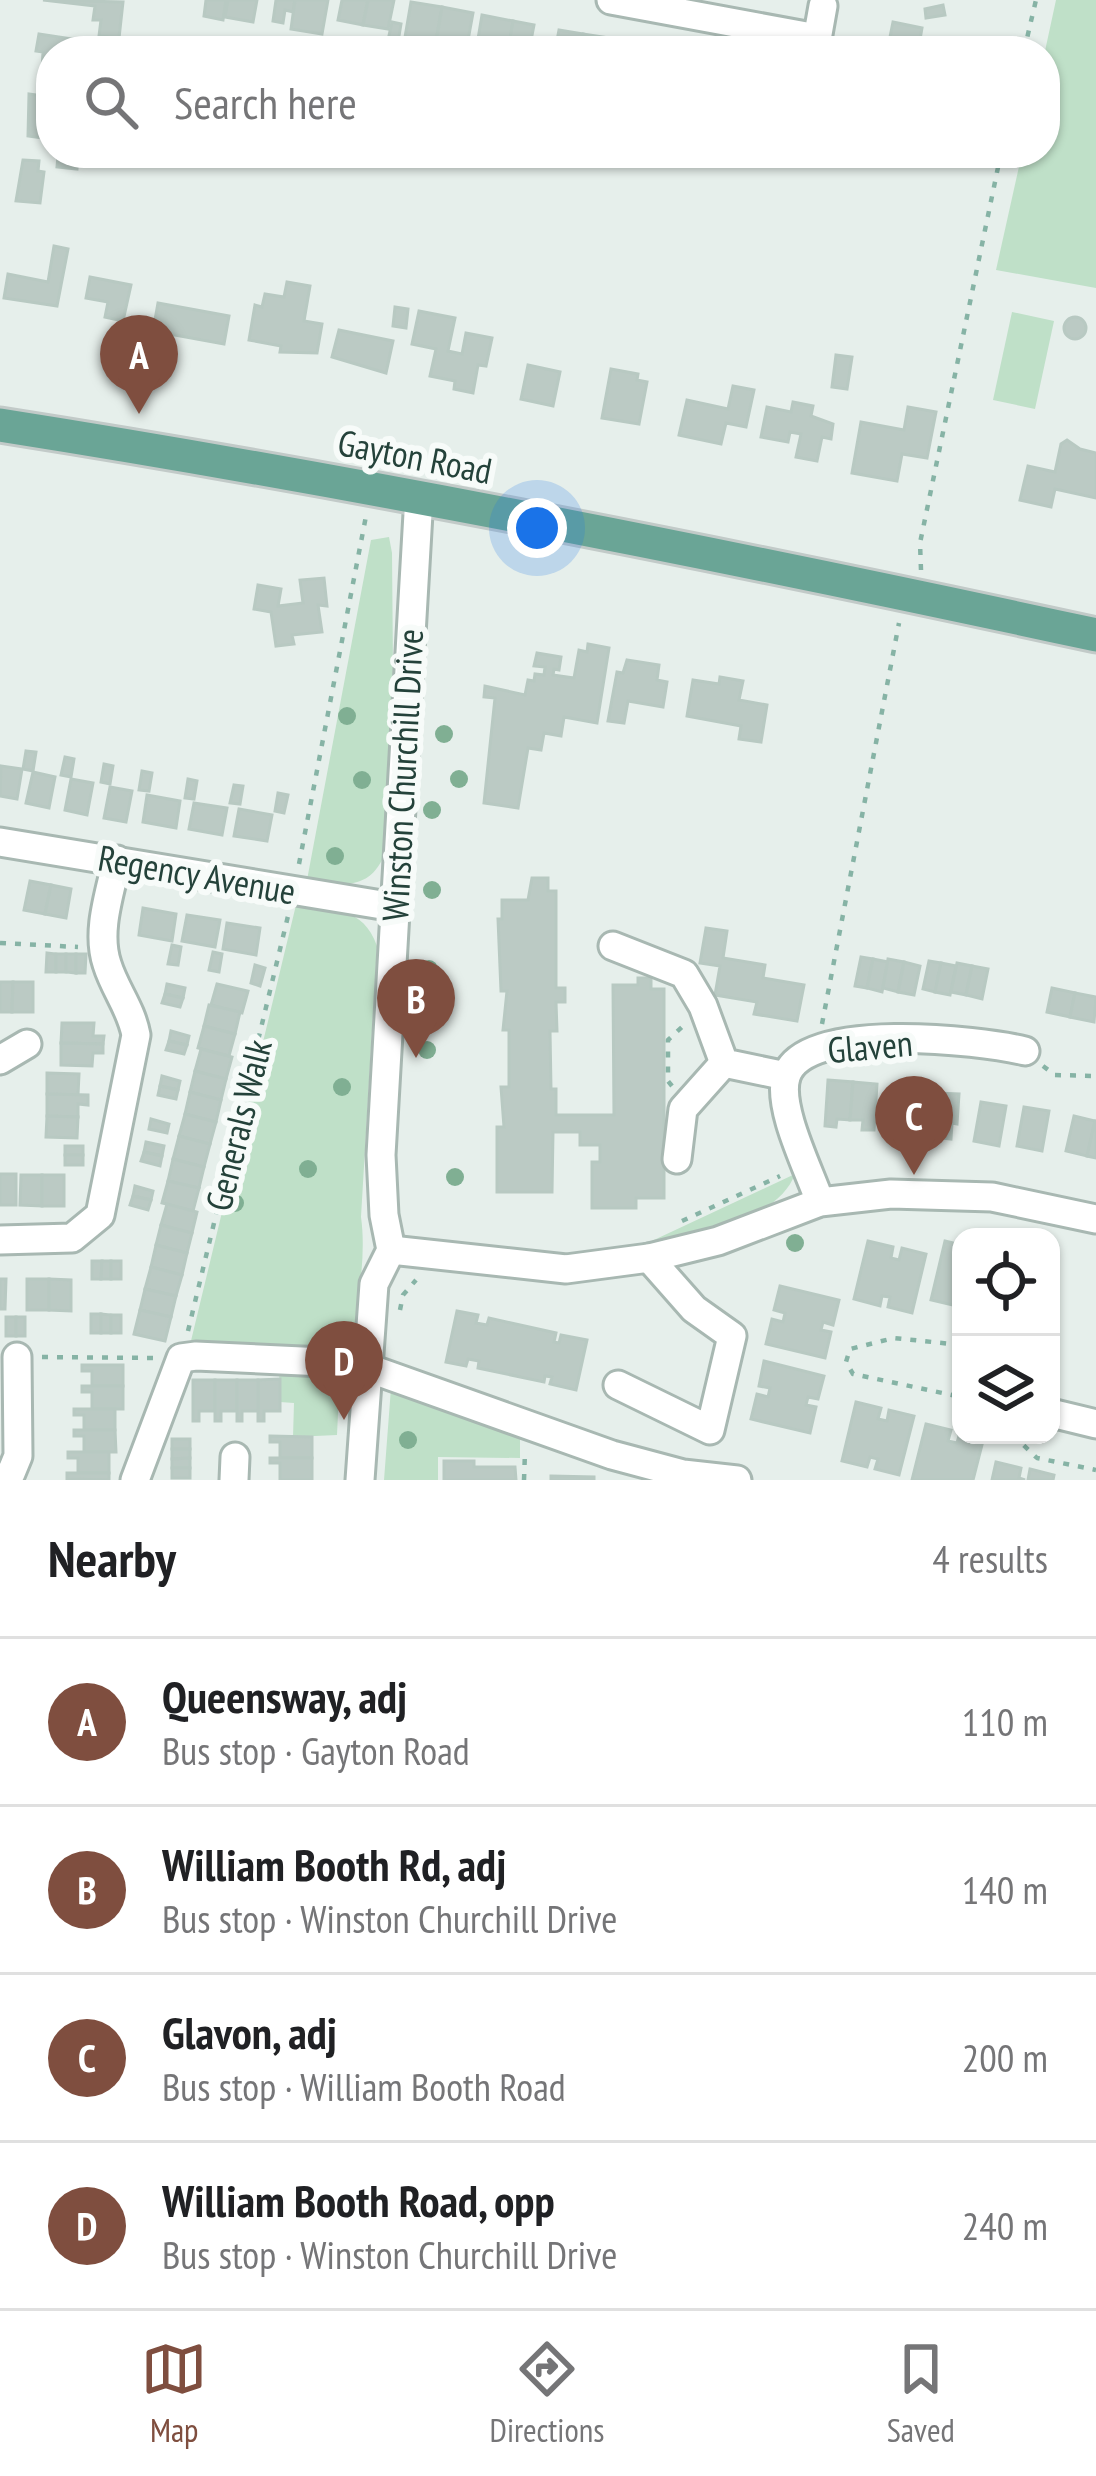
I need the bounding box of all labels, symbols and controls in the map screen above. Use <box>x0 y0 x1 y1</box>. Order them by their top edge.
search box <box>36 36 1060 168</box>
icon: search <box>78 69 144 135</box>
text: Search here <box>174 73 357 131</box>
pin: A <box>100 315 178 414</box>
street label: Gayton Road <box>334 418 496 494</box>
your location <box>507 498 567 558</box>
street label: Winston Churchill Drive <box>371 628 433 922</box>
street label: Regency Avenue <box>95 834 299 914</box>
pin: B <box>377 959 455 1058</box>
street label: Glaven <box>826 1019 914 1073</box>
street label: Generals Walk <box>194 1034 282 1216</box>
pin: C <box>875 1076 953 1175</box>
map controls <box>952 1228 1060 1444</box>
button: locate <box>952 1228 1060 1336</box>
pin: D <box>305 1321 383 1420</box>
button: layers <box>952 1336 1060 1444</box>
text: Nearby <box>48 1525 176 1591</box>
text: 4 results <box>932 1533 1048 1584</box>
text: Queensway, adj <box>162 1667 407 1725</box>
text: A <box>77 1696 97 1747</box>
text: 110 m <box>962 1696 1048 1747</box>
text: Bus stop · Gayton Road <box>162 1725 470 1776</box>
text: William Booth Rd, adj <box>162 1835 506 1893</box>
text: B <box>77 1864 97 1915</box>
text: 140 m <box>962 1864 1048 1915</box>
text: Bus stop · Winston Churchill Drive <box>162 1893 617 1944</box>
text: Glavon, adj <box>162 2003 337 2061</box>
text: C <box>78 2032 96 2083</box>
text: 200 m <box>962 2032 1048 2083</box>
text: Bus stop · William Booth Road <box>162 2061 566 2112</box>
text: William Booth Road, opp <box>162 2171 555 2229</box>
text: D <box>77 2200 97 2251</box>
text: 240 m <box>962 2200 1048 2251</box>
text: Bus stop · Winston Churchill Drive <box>162 2229 617 2280</box>
tab: Map <box>141 2336 207 2451</box>
tab: Directions <box>490 2336 604 2451</box>
tab: Saved <box>887 2336 955 2451</box>

